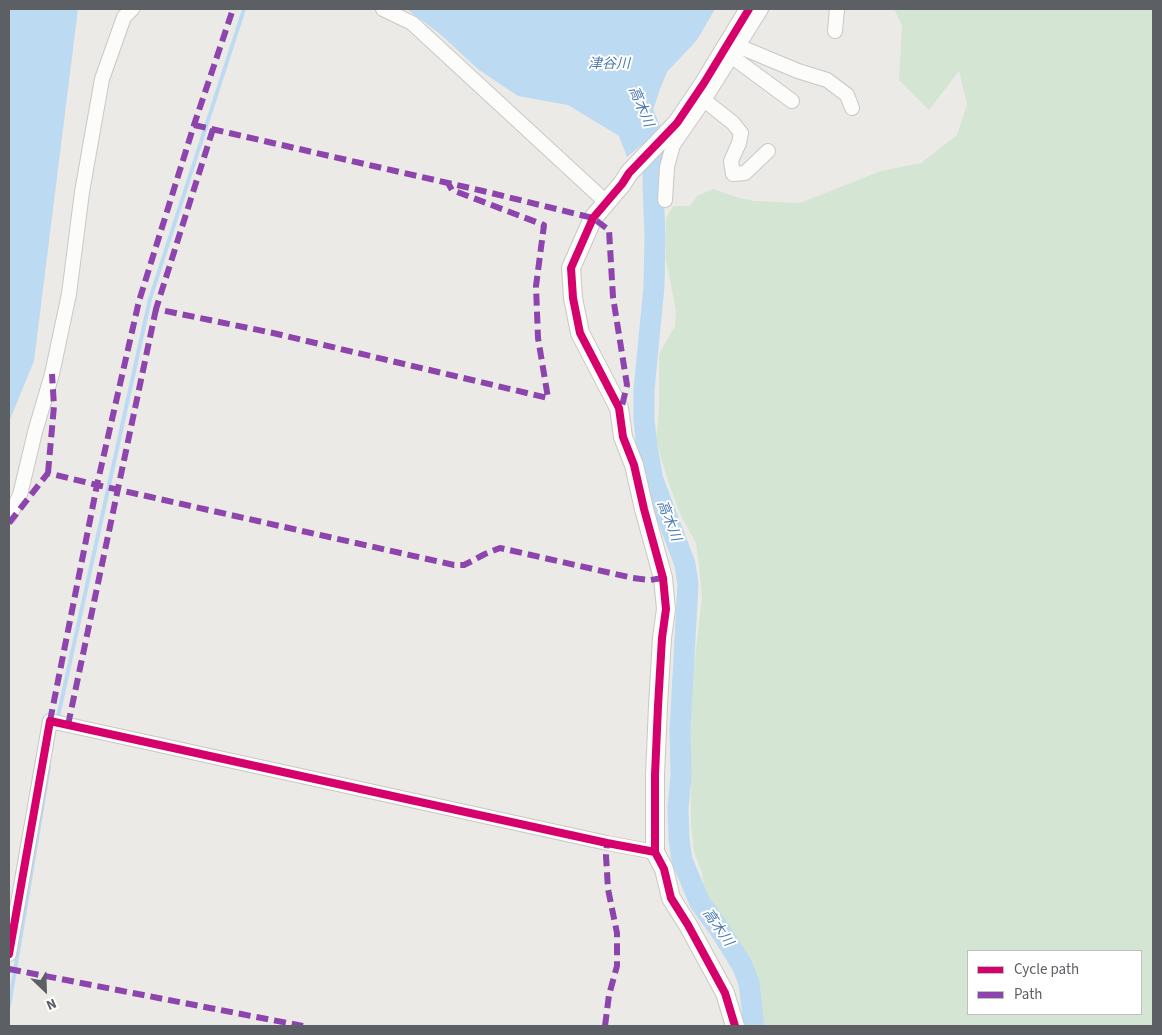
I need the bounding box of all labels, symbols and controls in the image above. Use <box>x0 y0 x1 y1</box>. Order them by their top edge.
water label: 津谷川 <box>588 57 630 73</box>
water label: 高木川 <box>624 84 656 130</box>
water label: 高木川 <box>653 498 683 544</box>
water label: 高木川 <box>698 906 736 950</box>
legend <box>967 950 1142 1015</box>
text: Cycle path <box>1014 959 1079 980</box>
north arrow <box>20 965 70 1015</box>
text: Path <box>1014 984 1042 1005</box>
text: N <box>43 993 59 1015</box>

